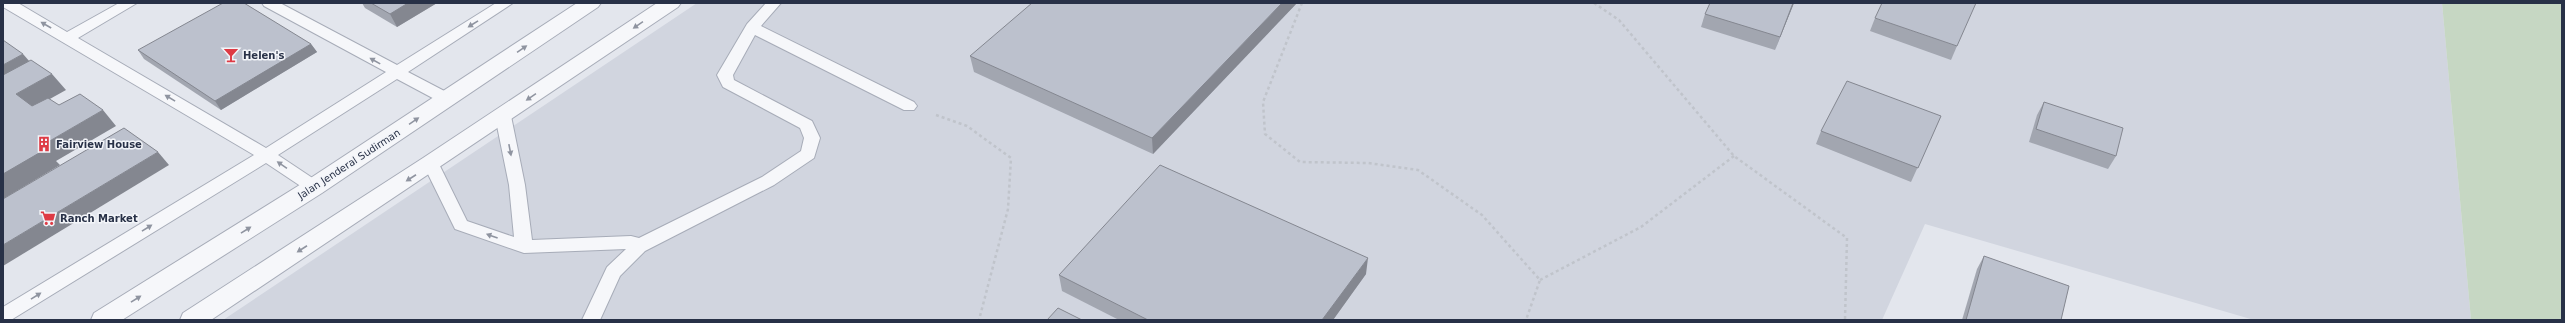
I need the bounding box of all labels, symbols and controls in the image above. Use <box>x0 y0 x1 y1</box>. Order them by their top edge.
one-way arrow <box>467 20 479 27</box>
one-way arrow <box>633 21 644 29</box>
one-way arrow <box>40 22 52 29</box>
one-way arrow <box>517 45 527 53</box>
bar icon: Helen's <box>222 46 240 64</box>
place label: Helen's <box>243 50 285 61</box>
one-way arrow <box>370 58 381 64</box>
one-way arrow <box>165 94 175 102</box>
one-way arrow <box>525 94 536 101</box>
one-way arrow <box>409 117 419 125</box>
street label: Jalan Jenderal Sudirman <box>295 127 402 202</box>
building icon: Fairview House <box>35 135 53 153</box>
place label: Fairview House <box>56 139 142 150</box>
one-way arrow <box>507 144 513 156</box>
one-way arrow <box>276 161 287 169</box>
one-way arrow <box>405 174 417 181</box>
supermarket icon: Ranch Market <box>39 209 57 227</box>
place label: Ranch Market <box>60 213 138 224</box>
one-way arrow <box>141 224 153 231</box>
one-way arrow <box>241 226 251 234</box>
one-way arrow <box>486 233 498 239</box>
one-way arrow <box>296 245 308 252</box>
one-way arrow <box>30 292 42 299</box>
one-way arrow <box>131 295 141 303</box>

